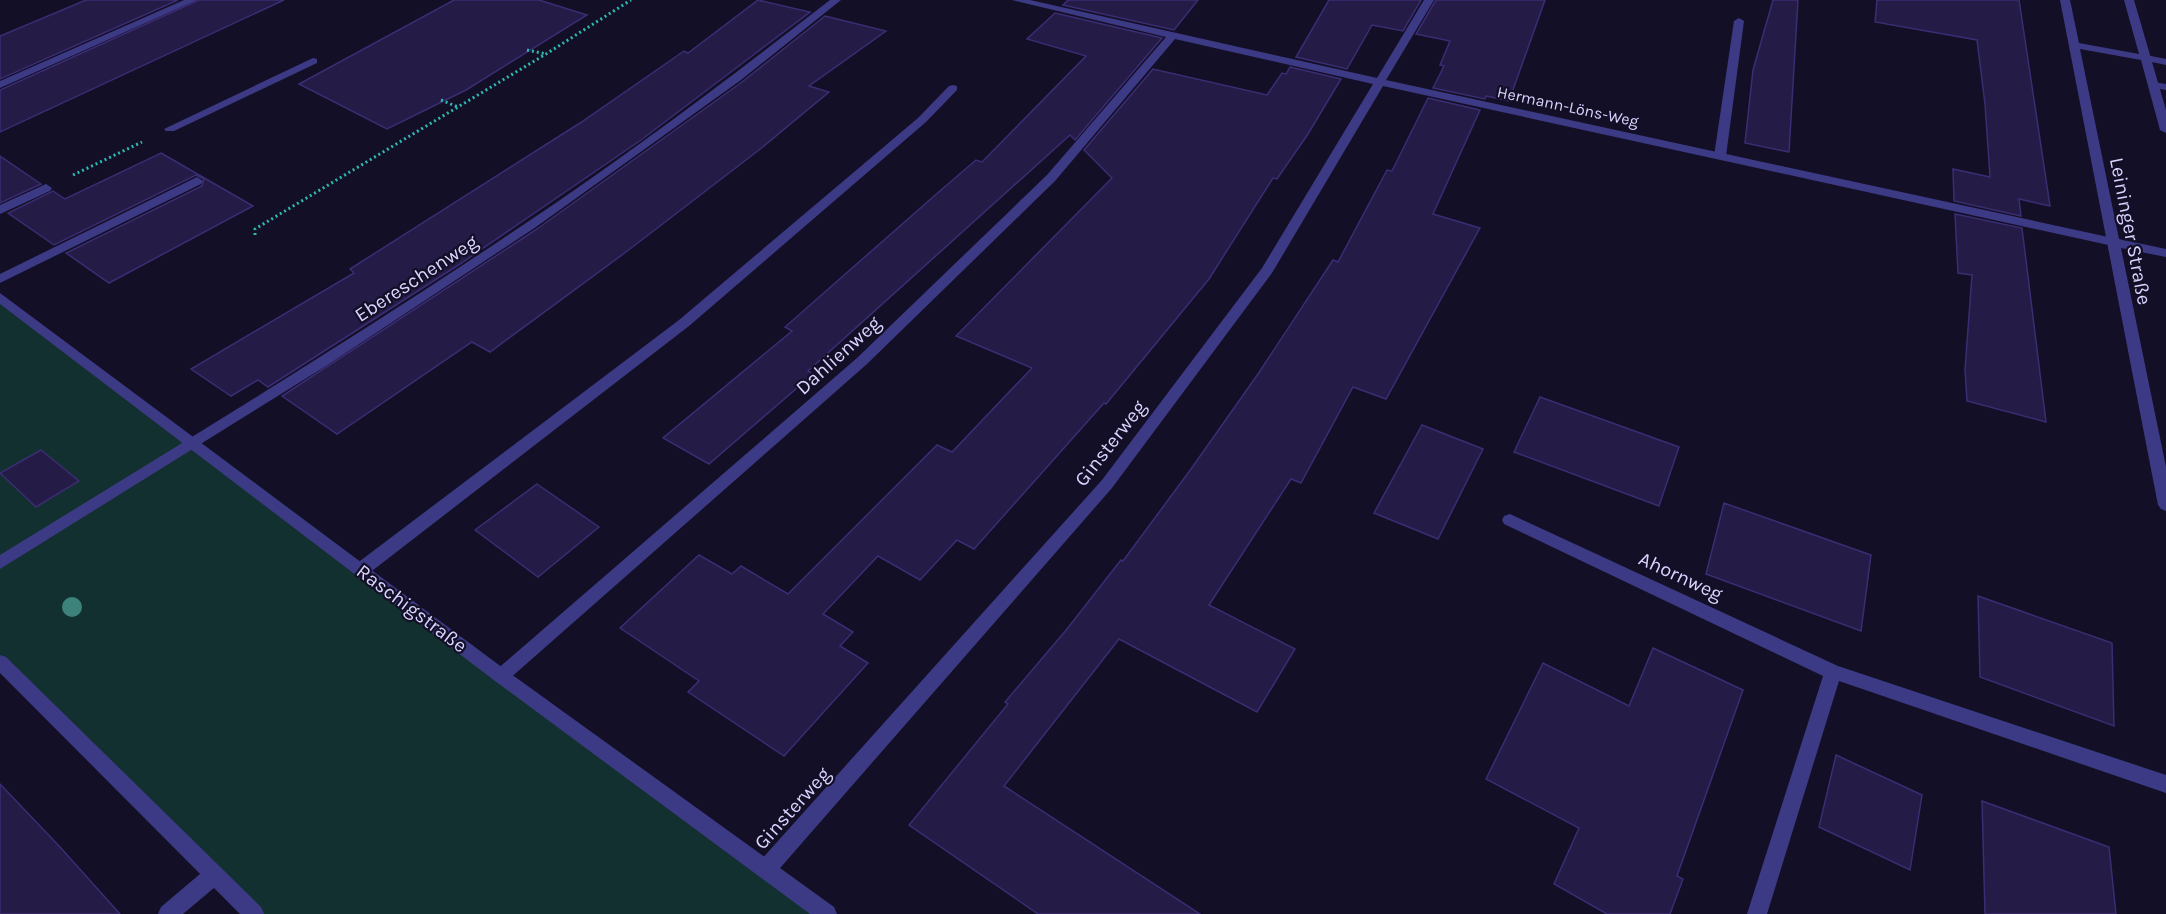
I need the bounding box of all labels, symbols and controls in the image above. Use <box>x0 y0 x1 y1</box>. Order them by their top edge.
street label: Hermann-Löns-Weg <box>1495 82 1640 131</box>
street label: Leininger Straße <box>2105 155 2156 307</box>
street label: Ebereschenweg <box>350 230 482 327</box>
street label: Dahlienweg <box>791 311 886 399</box>
street label: Ginsterweg <box>1070 396 1151 491</box>
street label: Ahornweg <box>1635 547 1726 606</box>
street label: Raschigstraße <box>352 559 471 657</box>
street label: Ginsterweg <box>750 763 835 854</box>

